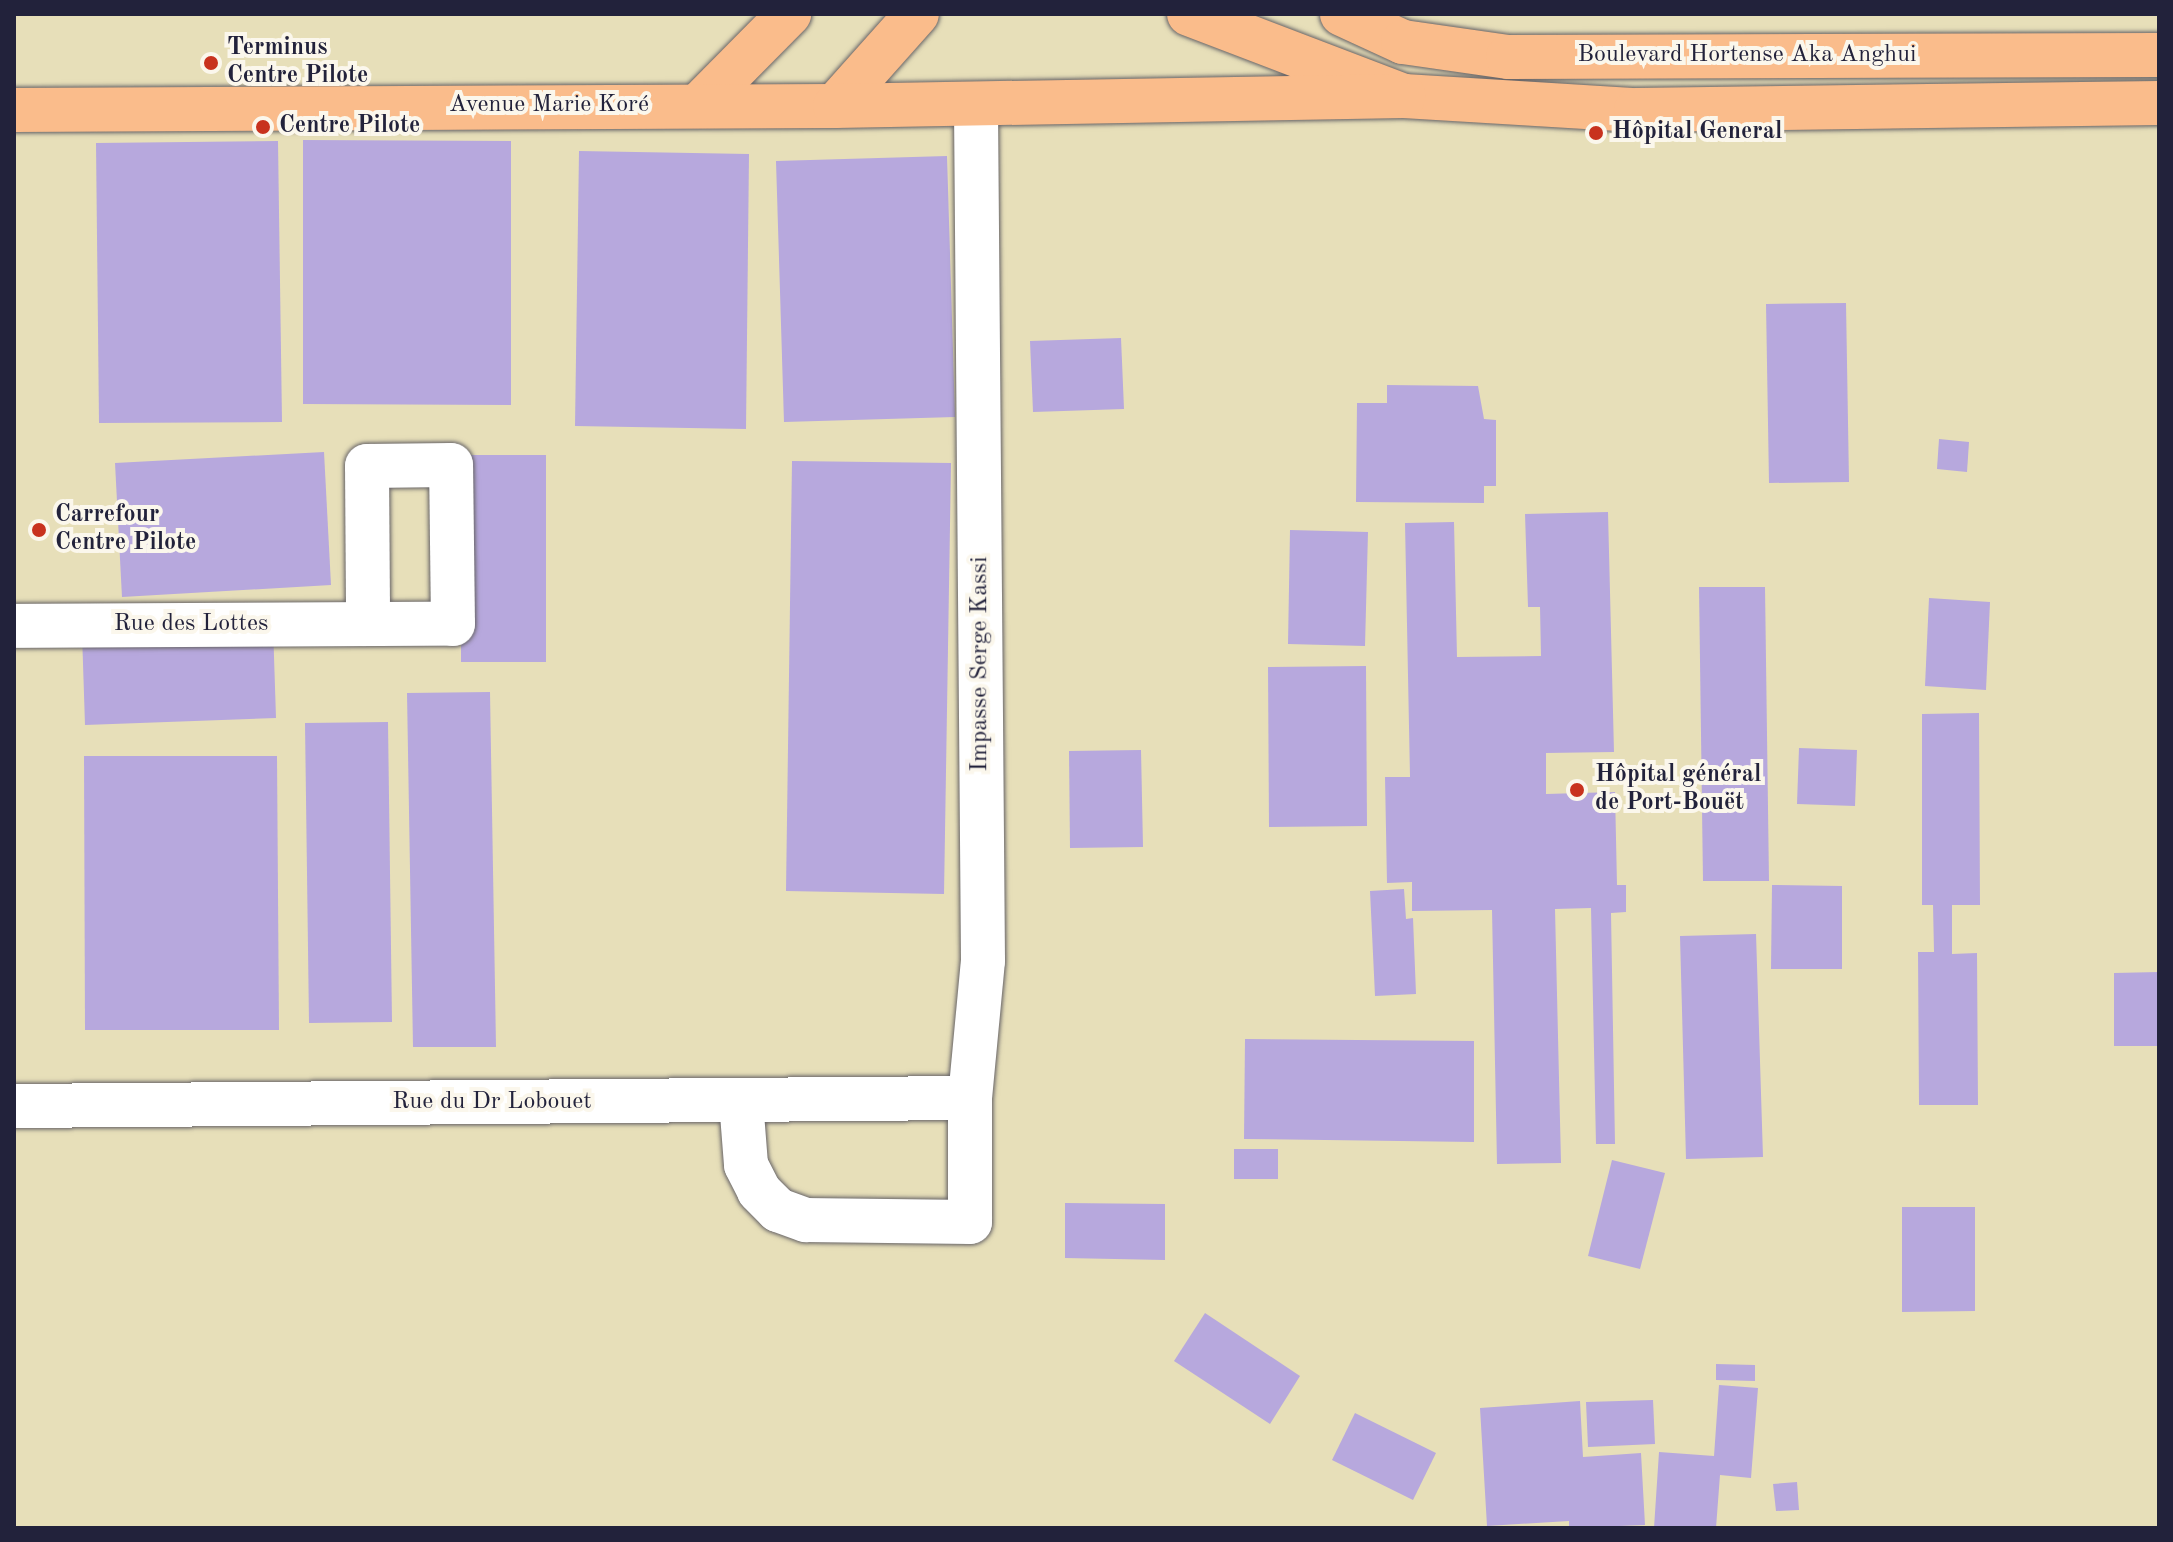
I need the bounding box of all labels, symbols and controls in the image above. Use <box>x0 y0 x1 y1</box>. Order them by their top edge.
place label: Terminus Centre Pilote <box>227 35 368 91</box>
street label: Boulevard Hortense Aka Anghui <box>1578 42 1916 70</box>
marker: Terminus Centre Pilote <box>202 54 220 72</box>
street label: Avenue Marie Koré <box>449 92 649 120</box>
place label: Centre Pilote <box>279 113 420 141</box>
marker: Centre Pilote <box>254 118 272 136</box>
place label: Hôpital General <box>1612 119 1782 147</box>
marker: Hôpital General <box>1587 124 1605 142</box>
place label: Carrefour Centre Pilote <box>55 502 196 558</box>
marker: Carrefour Centre Pilote <box>30 521 48 539</box>
street label: Impasse Serge Kassi <box>967 556 995 772</box>
street label: Rue des Lottes <box>114 611 268 639</box>
place label: Hôpital général de Port-Bouët <box>1595 762 1761 818</box>
marker: Hôpital général de Port-Bouët <box>1566 779 1588 801</box>
street label: Rue du Dr Lobouet <box>392 1089 592 1117</box>

